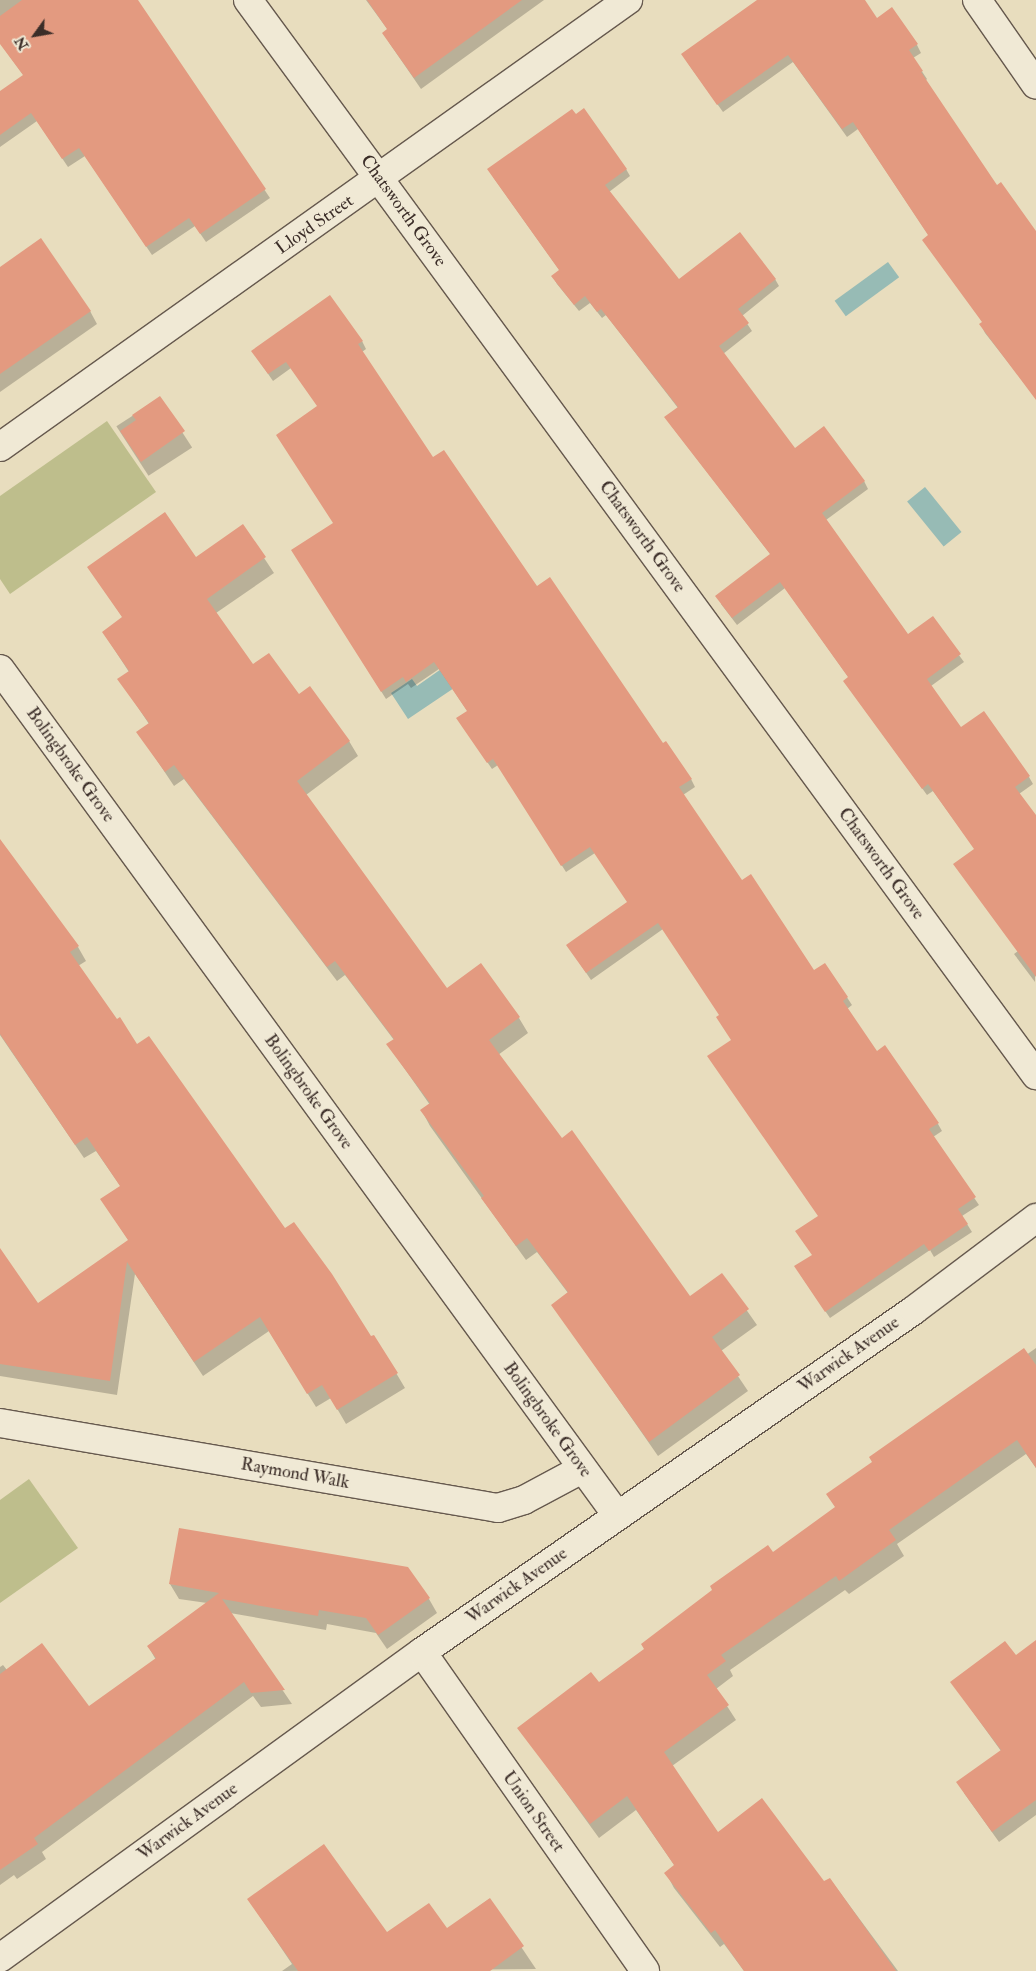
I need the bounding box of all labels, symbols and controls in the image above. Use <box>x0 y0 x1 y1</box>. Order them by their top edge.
north arrow <box>10 10 60 60</box>
text: N <box>11 33 32 53</box>
street label: Chatsworth Grove <box>355 151 451 271</box>
street label: Lloyd Street <box>272 190 358 260</box>
street label: Chatsworth Grove <box>594 477 690 597</box>
street label: Bolingbroke Grove <box>21 703 119 827</box>
street label: Chatsworth Grove <box>833 804 929 924</box>
street label: Bolingbroke Grove <box>259 1030 357 1154</box>
street label: Warwick Avenue <box>794 1312 904 1398</box>
street label: Bolingbroke Grove <box>498 1358 596 1482</box>
street label: Raymond Walk <box>239 1454 351 1494</box>
street label: Warwick Avenue <box>462 1543 572 1629</box>
street label: Union Street <box>497 1767 569 1857</box>
street label: Warwick Avenue <box>134 1778 242 1866</box>

